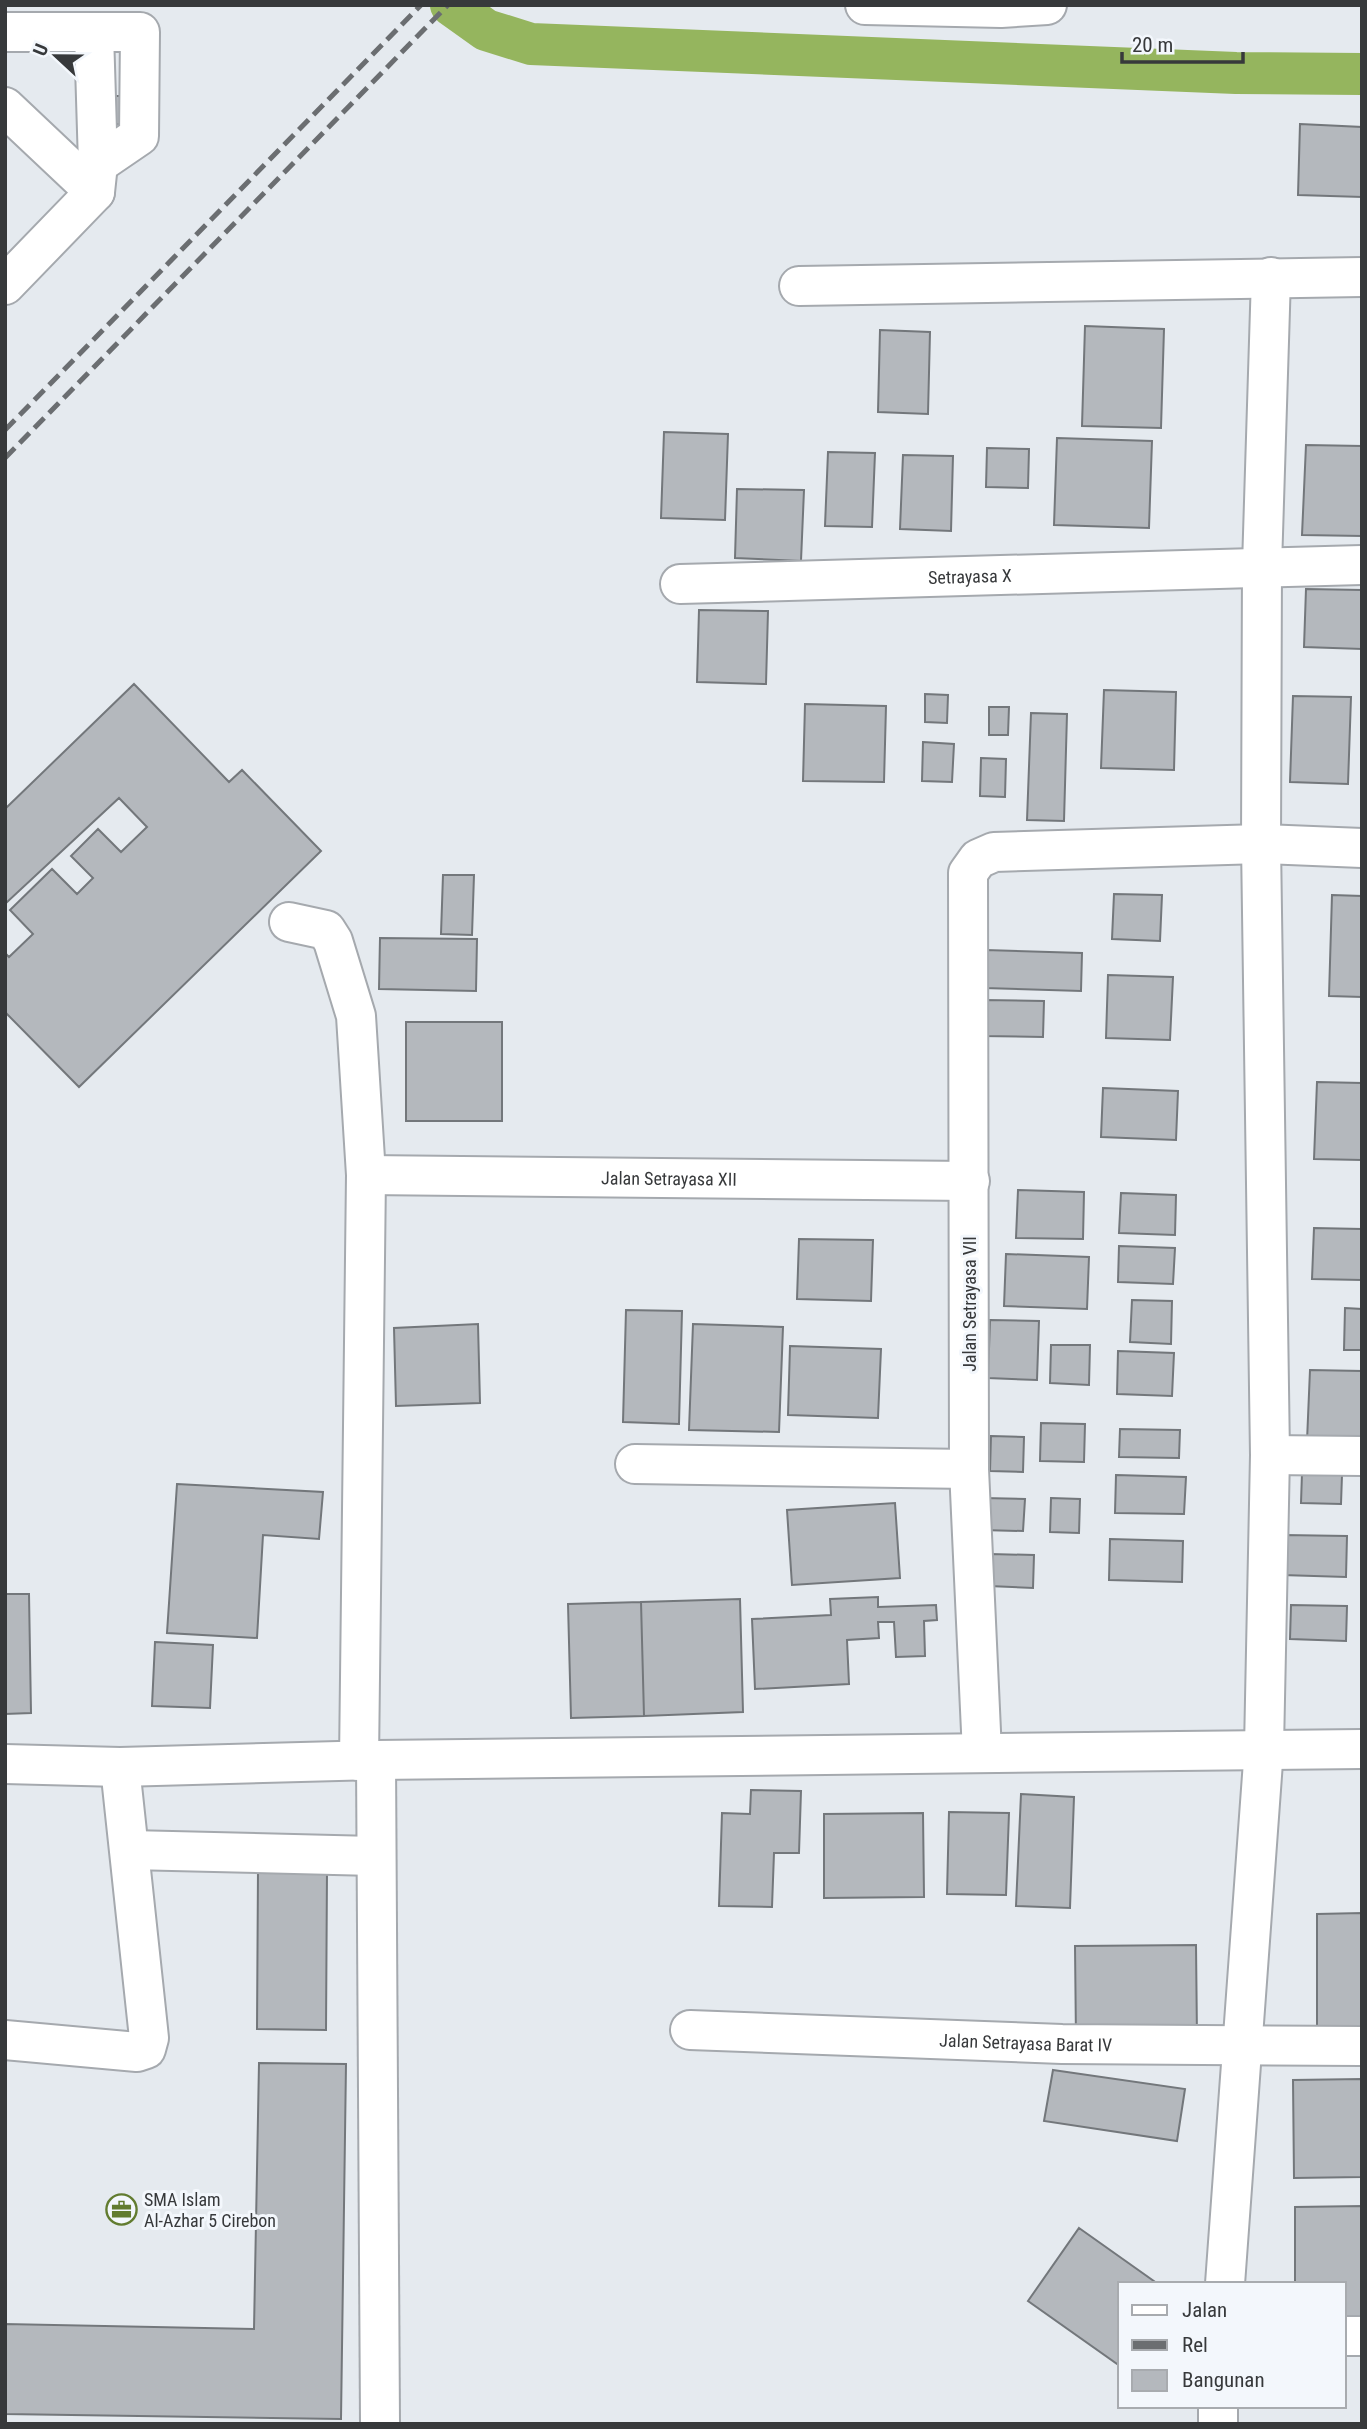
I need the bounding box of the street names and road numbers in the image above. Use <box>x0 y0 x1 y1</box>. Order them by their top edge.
street label: Setrayasa X <box>928 564 1012 588</box>
street label: Jalan Setrayasa XII <box>601 1167 737 1189</box>
street label: Jalan Setrayasa VII <box>959 1236 980 1372</box>
street label: Jalan Setrayasa Barat IV <box>939 2029 1112 2055</box>

